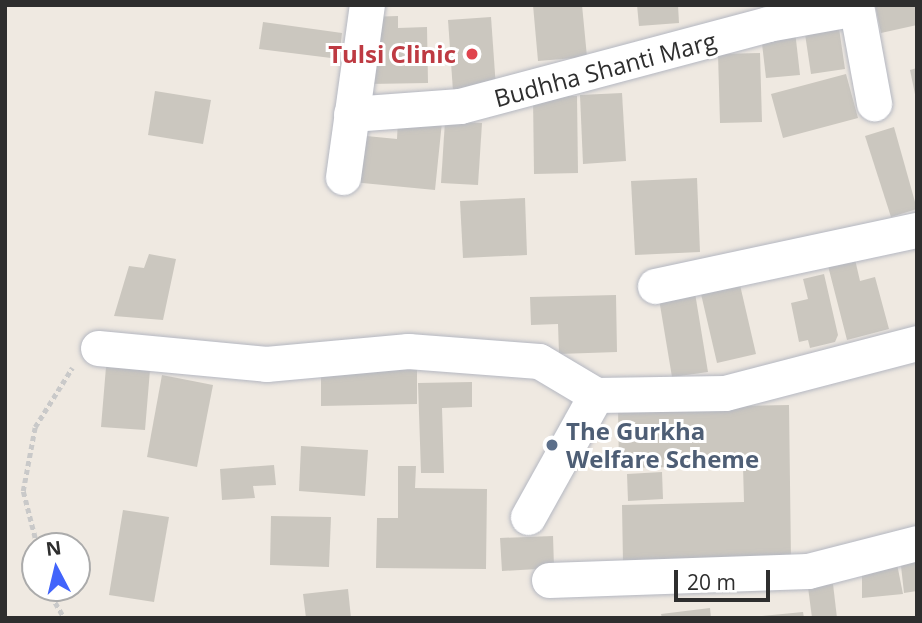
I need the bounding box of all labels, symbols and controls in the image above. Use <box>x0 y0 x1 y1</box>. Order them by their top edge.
street label: Budhha Shanti Marg <box>491 26 719 112</box>
place label: Tulsi Clinic <box>328 40 456 68</box>
marker: Tulsi Clinic <box>462 44 482 64</box>
place label: The Gurkha Welfare Scheme <box>566 417 759 473</box>
marker: The Gurkha Welfare Scheme <box>544 437 560 453</box>
north arrow <box>21 532 91 602</box>
text: N <box>44 534 63 562</box>
scale bar <box>677 556 773 600</box>
text: 20 m <box>687 568 736 596</box>

